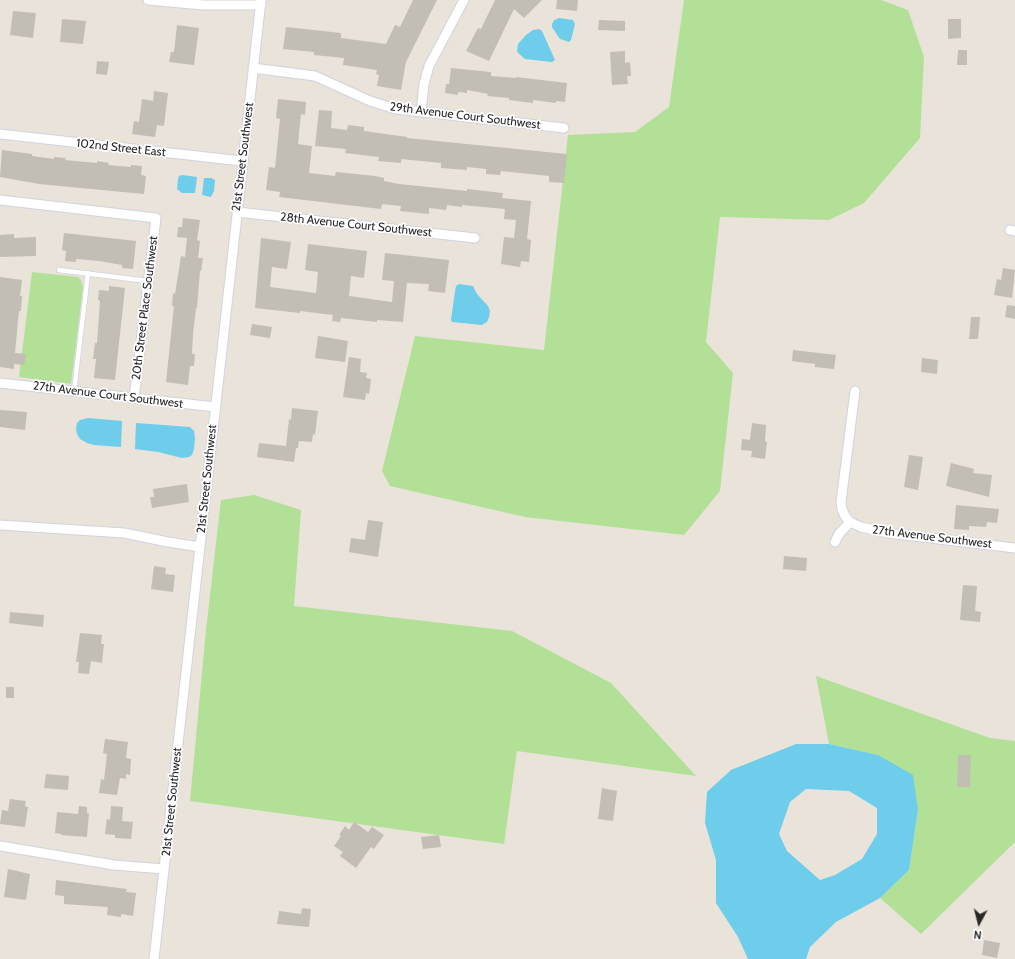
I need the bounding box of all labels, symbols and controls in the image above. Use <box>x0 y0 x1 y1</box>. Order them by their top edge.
street label: 29th Avenue Court Southwest <box>389 100 541 132</box>
street label: 21st Street Southwest <box>229 102 257 212</box>
street label: 102nd Street East <box>76 136 166 160</box>
street label: 28th Avenue Court Southwest <box>279 210 433 240</box>
street label: 20th Street Place Southwest <box>129 235 161 381</box>
street label: 27th Avenue Court Southwest <box>32 379 184 411</box>
street label: 21st Street Southwest <box>194 424 220 534</box>
street label: 27th Avenue Southwest <box>871 523 993 551</box>
street label: 21st Street Southwest <box>159 747 185 857</box>
north arrow <box>959 903 999 943</box>
text: N <box>973 927 982 942</box>

